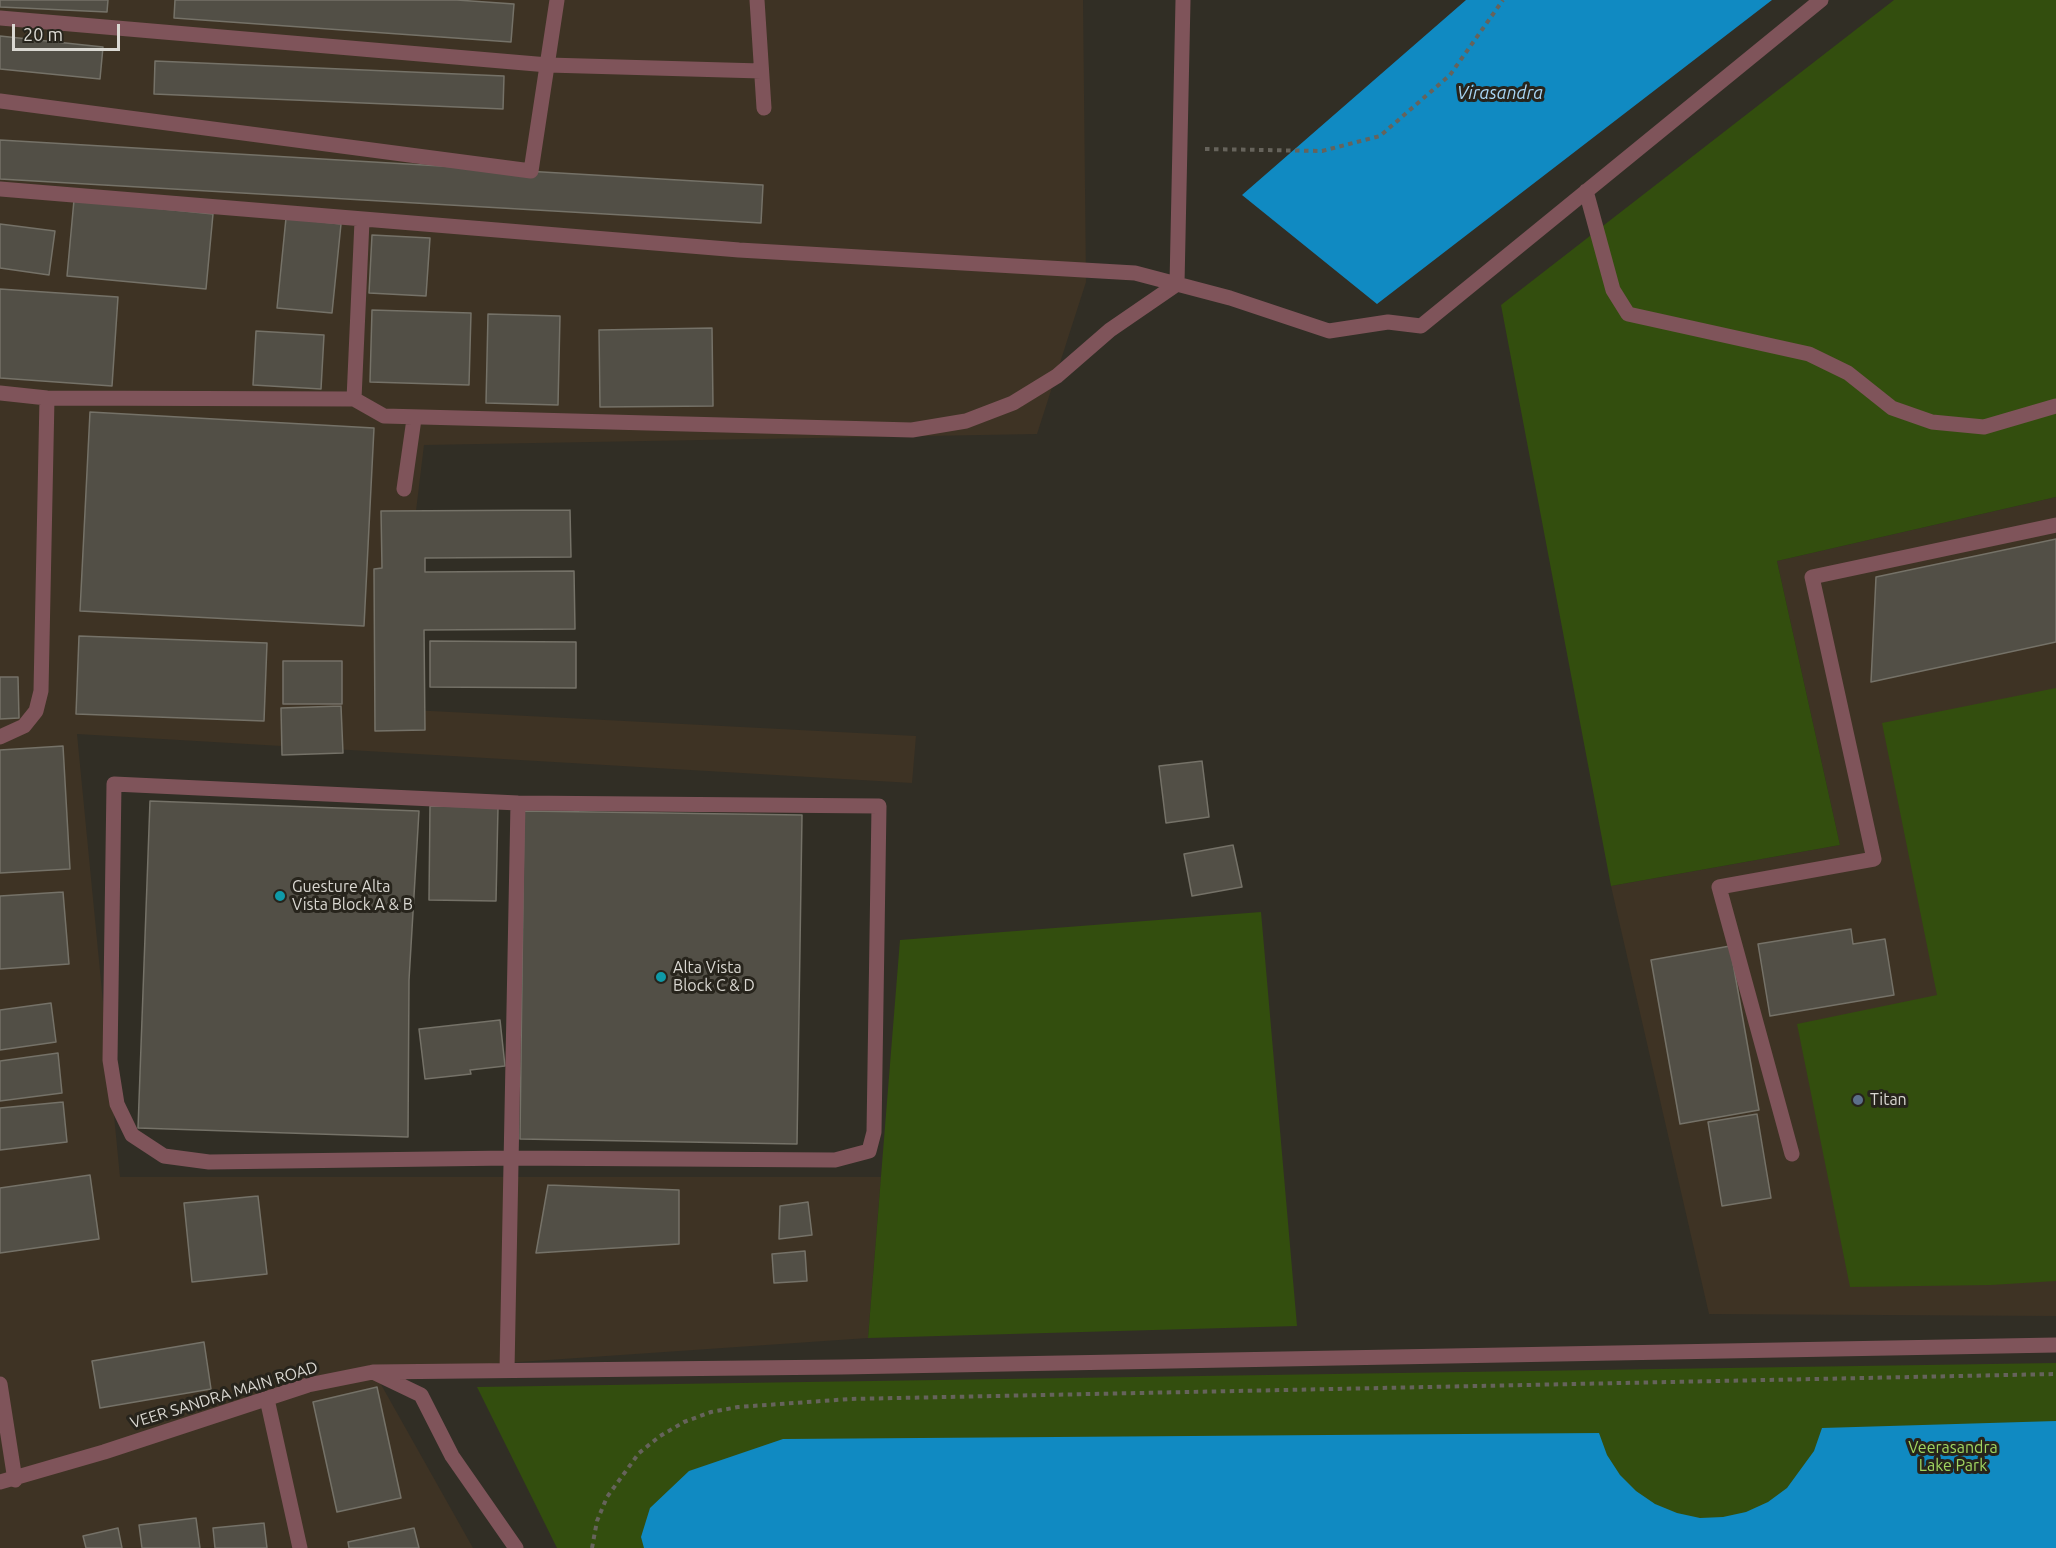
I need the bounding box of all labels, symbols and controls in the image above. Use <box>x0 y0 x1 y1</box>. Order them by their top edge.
scale bar <box>15 12 123 50</box>
text: 20 m <box>23 24 63 44</box>
water label: Virasandra <box>1457 82 1543 104</box>
place label: Guesture Alta Vista Block A & B <box>292 877 413 915</box>
marker: Guesture Alta Vista Block A & B <box>273 889 287 903</box>
place label: Alta Vista Block C & D <box>673 958 755 996</box>
marker: Alta Vista Block C & D <box>654 970 668 984</box>
place label: Titan <box>1870 1090 1907 1110</box>
marker: Titan <box>1851 1093 1865 1107</box>
street label: VEER SANDRA MAIN ROAD <box>128 1357 320 1433</box>
park label: Veerasandra Lake Park <box>1908 1438 1998 1476</box>

